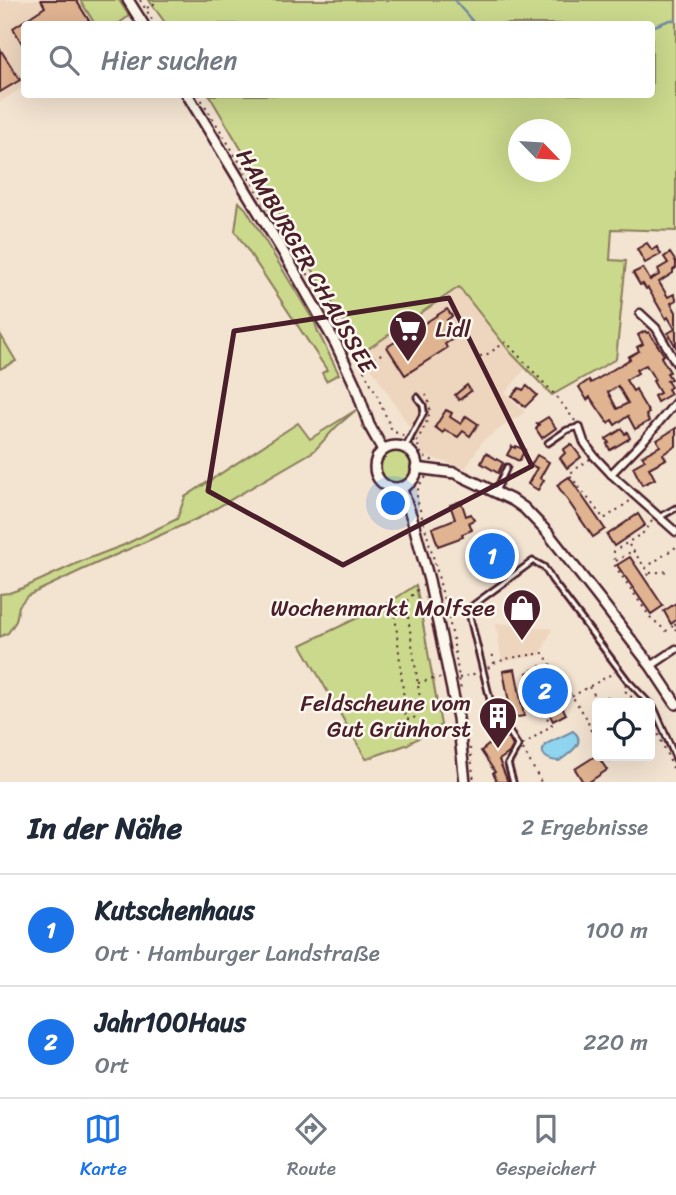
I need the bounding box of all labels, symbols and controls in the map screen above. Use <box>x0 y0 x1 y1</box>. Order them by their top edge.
search box <box>21 21 655 98</box>
text: Hier suchen <box>101 37 237 83</box>
icon: search <box>45 41 83 79</box>
north arrow <box>508 119 571 182</box>
street label: HAMBURGER CHAUSSEE <box>225 141 388 383</box>
supermarket icon: Lidl <box>387 308 429 363</box>
place label: Lidl <box>435 309 471 350</box>
your location <box>376 486 410 520</box>
pin: 1 <box>469 530 515 582</box>
shop icon: Wochenmarkt Molfsee <box>501 587 543 642</box>
place label: Wochenmarkt Molfsee <box>270 588 495 629</box>
pin: 2 <box>522 665 568 717</box>
place label: Feldscheune vom Gut Grünhorst <box>301 683 471 750</box>
building icon: Feldscheune vom Gut Grünhorst <box>477 695 519 750</box>
map controls <box>592 698 655 761</box>
button: locate <box>592 698 655 761</box>
text: In der Nähe <box>28 801 182 855</box>
text: 2 Ergebnisse <box>521 807 648 848</box>
text: Kutschenhaus <box>95 887 255 933</box>
text: 1 <box>46 910 56 951</box>
text: 100 m <box>585 910 648 951</box>
text: Ort · Hamburger Landstraße <box>95 933 380 974</box>
text: Jahr100Haus <box>95 999 246 1045</box>
text: 2 <box>44 1022 58 1063</box>
text: 220 m <box>583 1022 648 1063</box>
text: Ort <box>95 1045 129 1086</box>
tab: Karte <box>80 1110 127 1185</box>
tab: Route <box>287 1110 336 1185</box>
tab: Gespeichert <box>496 1110 596 1185</box>

